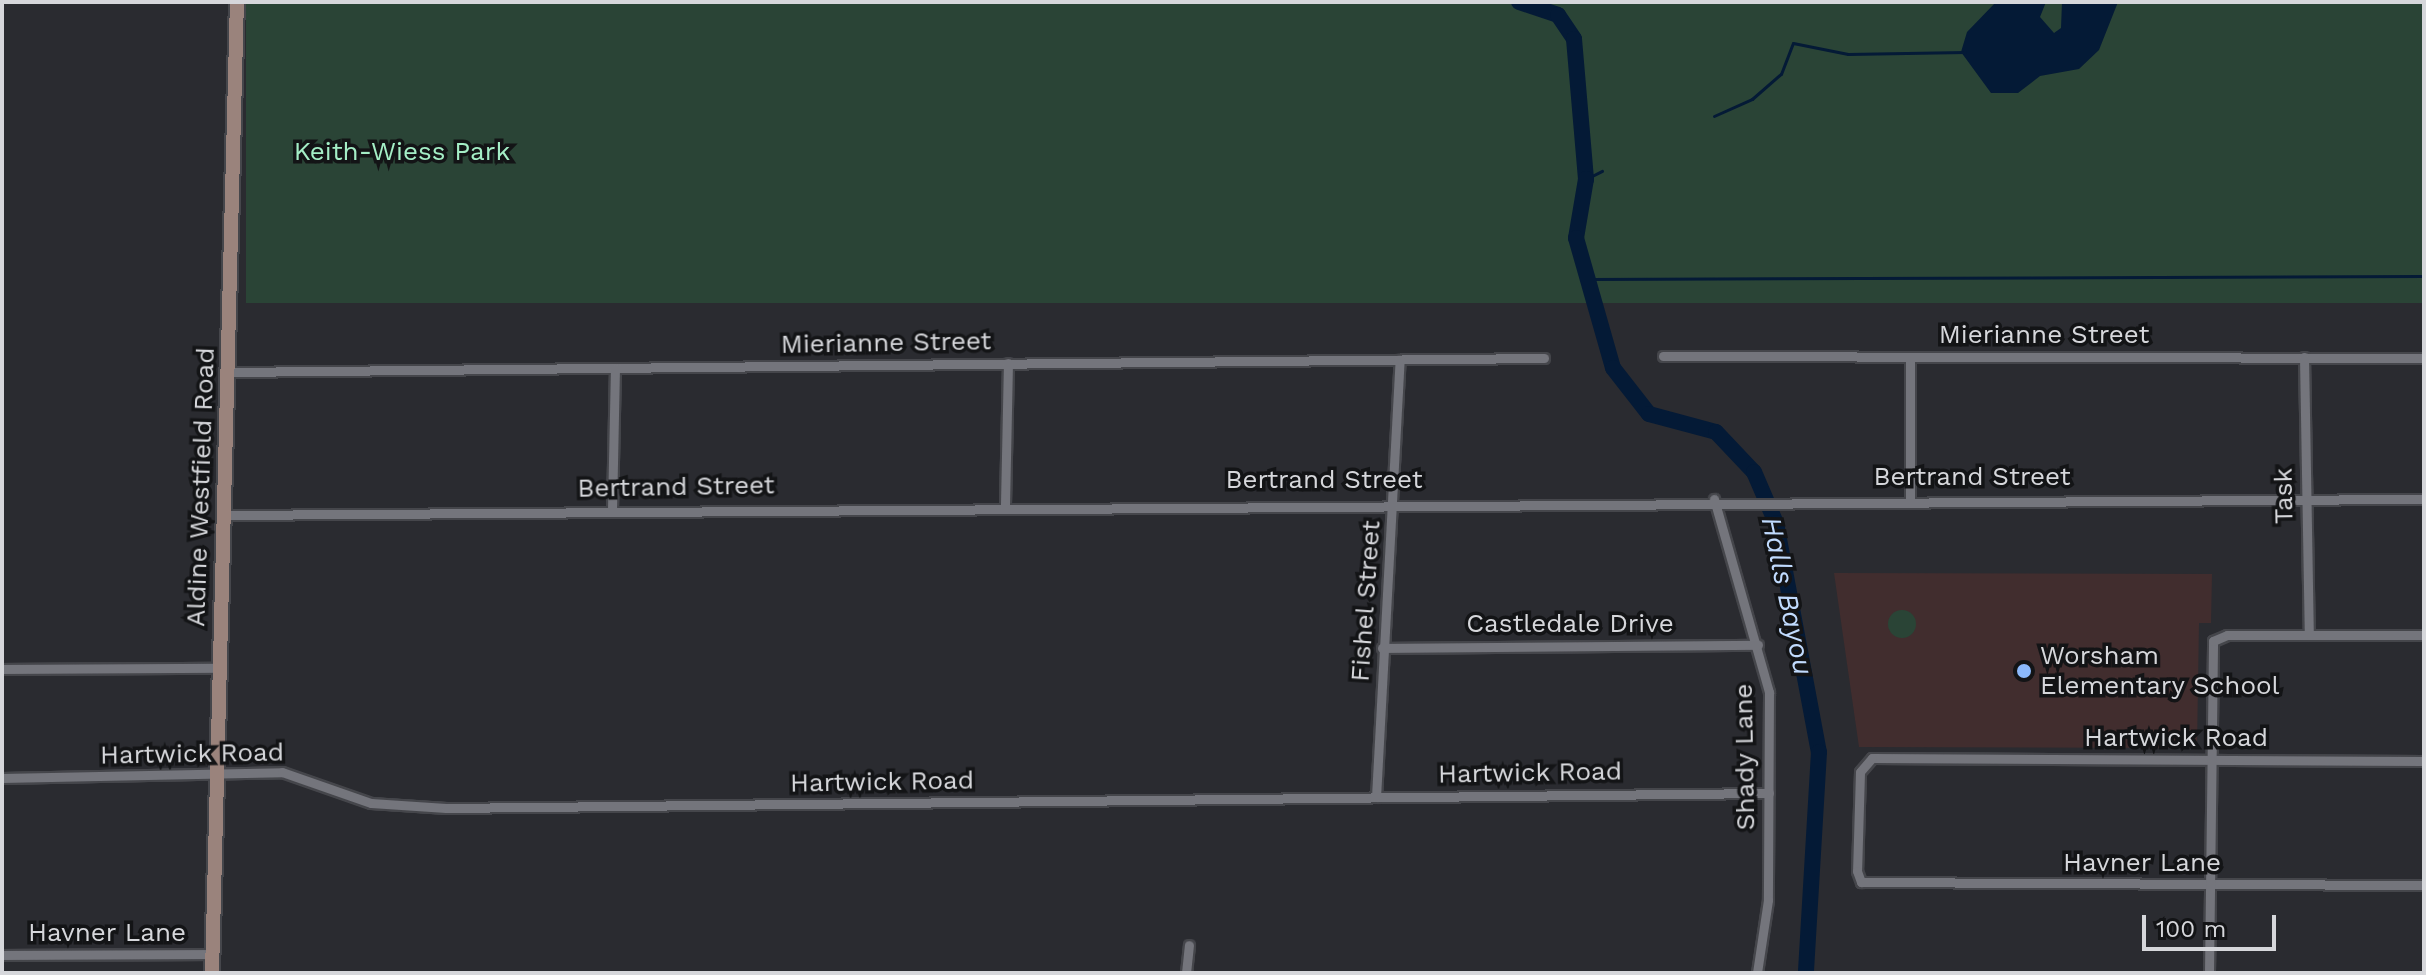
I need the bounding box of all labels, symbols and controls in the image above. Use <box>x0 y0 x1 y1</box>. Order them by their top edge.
park label: Keith-Wiess Park <box>294 136 510 168</box>
street label: Mierianne Street <box>1939 319 2149 351</box>
street label: Mierianne Street <box>780 326 992 360</box>
street label: Aldine Westfield Road <box>181 346 221 628</box>
street label: Bertrand Street <box>1873 461 2071 493</box>
street label: Bertrand Street <box>1225 464 1423 496</box>
street label: Task <box>2268 468 2300 524</box>
street label: Bertrand Street <box>577 470 775 504</box>
water label: Halls Bayou <box>1754 514 1820 678</box>
street label: Fishel Street <box>1345 519 1387 683</box>
street label: Castledale Drive <box>1466 608 1674 640</box>
place label: Worsham Elementary School <box>2040 640 2280 702</box>
marker: Worsham Elementary School <box>2015 662 2033 680</box>
street label: Shady Lane <box>1728 683 1762 831</box>
street label: Hartwick Road <box>2084 722 2268 754</box>
street label: Hartwick Road <box>99 737 285 771</box>
street label: Hartwick Road <box>1437 756 1623 790</box>
street label: Hartwick Road <box>789 765 975 799</box>
street label: Havner Lane <box>2063 847 2221 879</box>
scale bar <box>2146 899 2280 949</box>
text: 100 m <box>2156 915 2226 943</box>
street label: Havner Lane <box>28 917 186 949</box>

